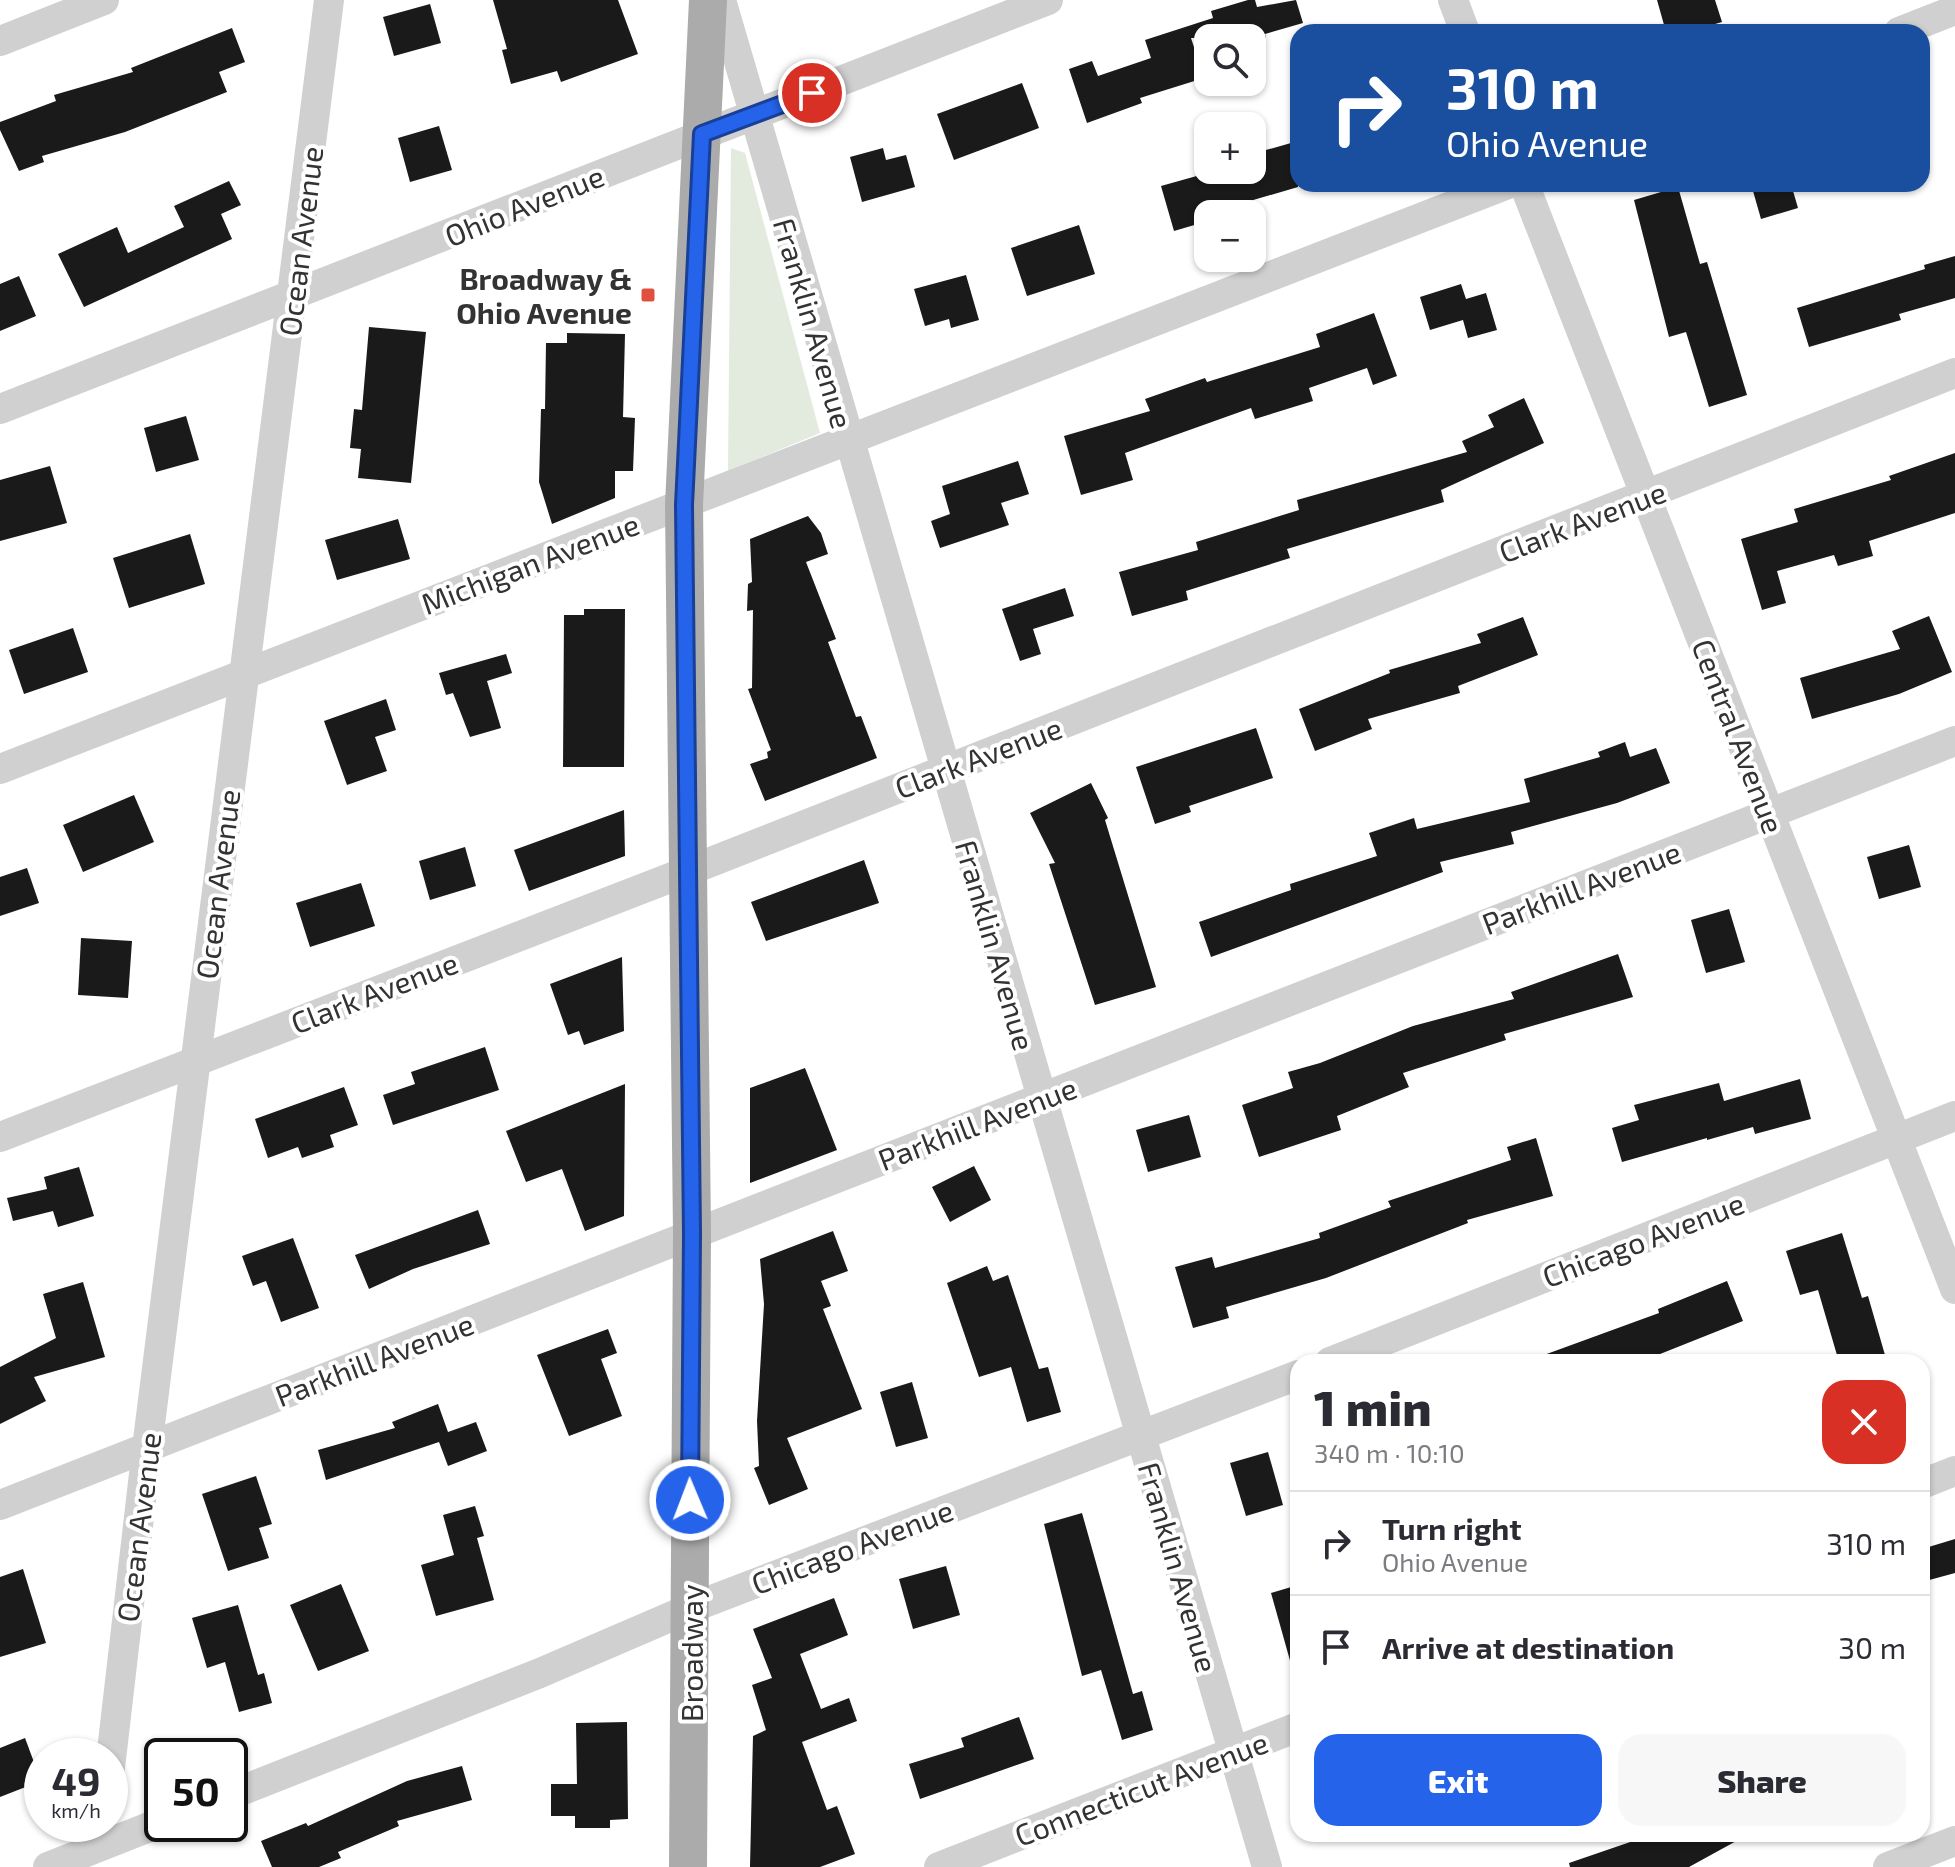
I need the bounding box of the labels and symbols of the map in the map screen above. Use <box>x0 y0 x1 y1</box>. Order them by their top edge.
pin <box>778 59 846 127</box>
street label: Ocean Avenue <box>270 144 330 338</box>
street label: Ohio Avenue <box>439 157 609 253</box>
street label: Franklin Avenue <box>767 214 861 432</box>
place label: Broadway & Ohio Avenue <box>456 260 632 330</box>
marker: Broadway & Ohio Avenue <box>639 286 657 304</box>
street label: Clark Avenue <box>1493 473 1671 569</box>
street label: Michigan Avenue <box>416 505 644 621</box>
street label: Central Avenue <box>1685 634 1793 838</box>
street label: Clark Avenue <box>889 709 1067 805</box>
street label: Ocean Avenue <box>187 787 247 981</box>
street label: Parkhill Avenue <box>1477 833 1685 941</box>
street label: Franklin Avenue <box>949 836 1043 1054</box>
street label: Clark Avenue <box>285 944 463 1040</box>
street label: Parkhill Avenue <box>873 1069 1081 1177</box>
street label: Chicago Avenue <box>1537 1184 1749 1294</box>
street label: Parkhill Avenue <box>270 1305 478 1413</box>
street label: Ocean Avenue <box>108 1430 168 1624</box>
position arrow <box>648 1458 732 1542</box>
street label: Franklin Avenue <box>1132 1458 1226 1676</box>
street label: Chicago Avenue <box>746 1491 958 1601</box>
street label: Broadway <box>673 1584 709 1722</box>
street label: Connecticut Avenue <box>1009 1723 1273 1853</box>
speed limit sign: 50 <box>144 1738 248 1842</box>

